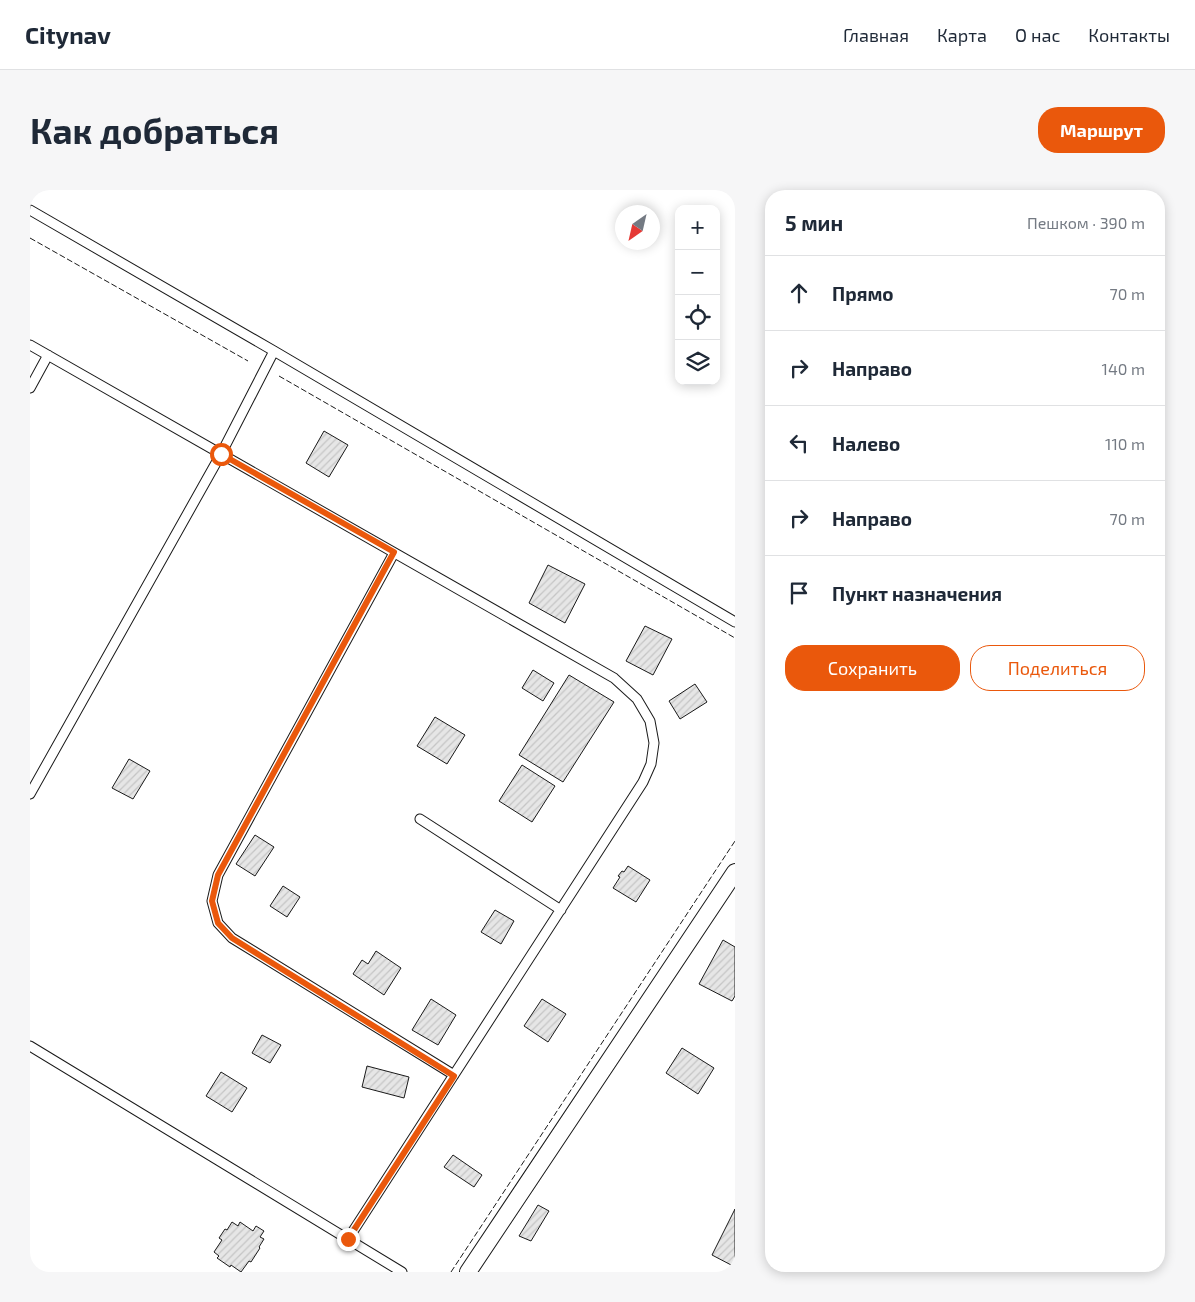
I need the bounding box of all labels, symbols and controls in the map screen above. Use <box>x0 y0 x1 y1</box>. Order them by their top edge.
text: Citynav <box>25 20 111 49</box>
text: Главная <box>843 24 909 46</box>
text: Карта <box>937 24 987 46</box>
text: О нас <box>1015 24 1060 46</box>
text: Контакты <box>1088 24 1170 46</box>
button: Маршрут <box>1038 107 1165 153</box>
text: Как добраться <box>30 109 279 151</box>
north arrow <box>615 205 660 250</box>
map controls <box>675 205 720 385</box>
button: + <box>675 205 720 250</box>
text: 5 мин <box>785 210 843 235</box>
text: Пешком · 390 m <box>1027 213 1145 232</box>
button: − <box>675 250 720 295</box>
icon: ahead <box>785 279 813 307</box>
text: Прямо <box>832 282 894 305</box>
text: 70 m <box>1110 284 1145 303</box>
button: locate <box>675 295 720 340</box>
button: layers <box>675 340 720 385</box>
icon: right <box>785 354 813 382</box>
text: Направо <box>832 357 912 380</box>
text: 140 m <box>1102 359 1145 378</box>
icon: left <box>785 429 813 457</box>
text: Налево <box>832 432 900 455</box>
text: 110 m <box>1105 434 1145 453</box>
route start <box>210 443 233 466</box>
icon: right <box>785 504 813 532</box>
text: Направо <box>832 507 912 530</box>
text: 70 m <box>1110 509 1145 528</box>
icon: arrive <box>785 579 813 607</box>
text: Пункт назначения <box>832 582 1002 605</box>
button: Сохранить <box>785 645 960 691</box>
button: Поделиться <box>970 645 1145 691</box>
route end <box>337 1228 360 1251</box>

